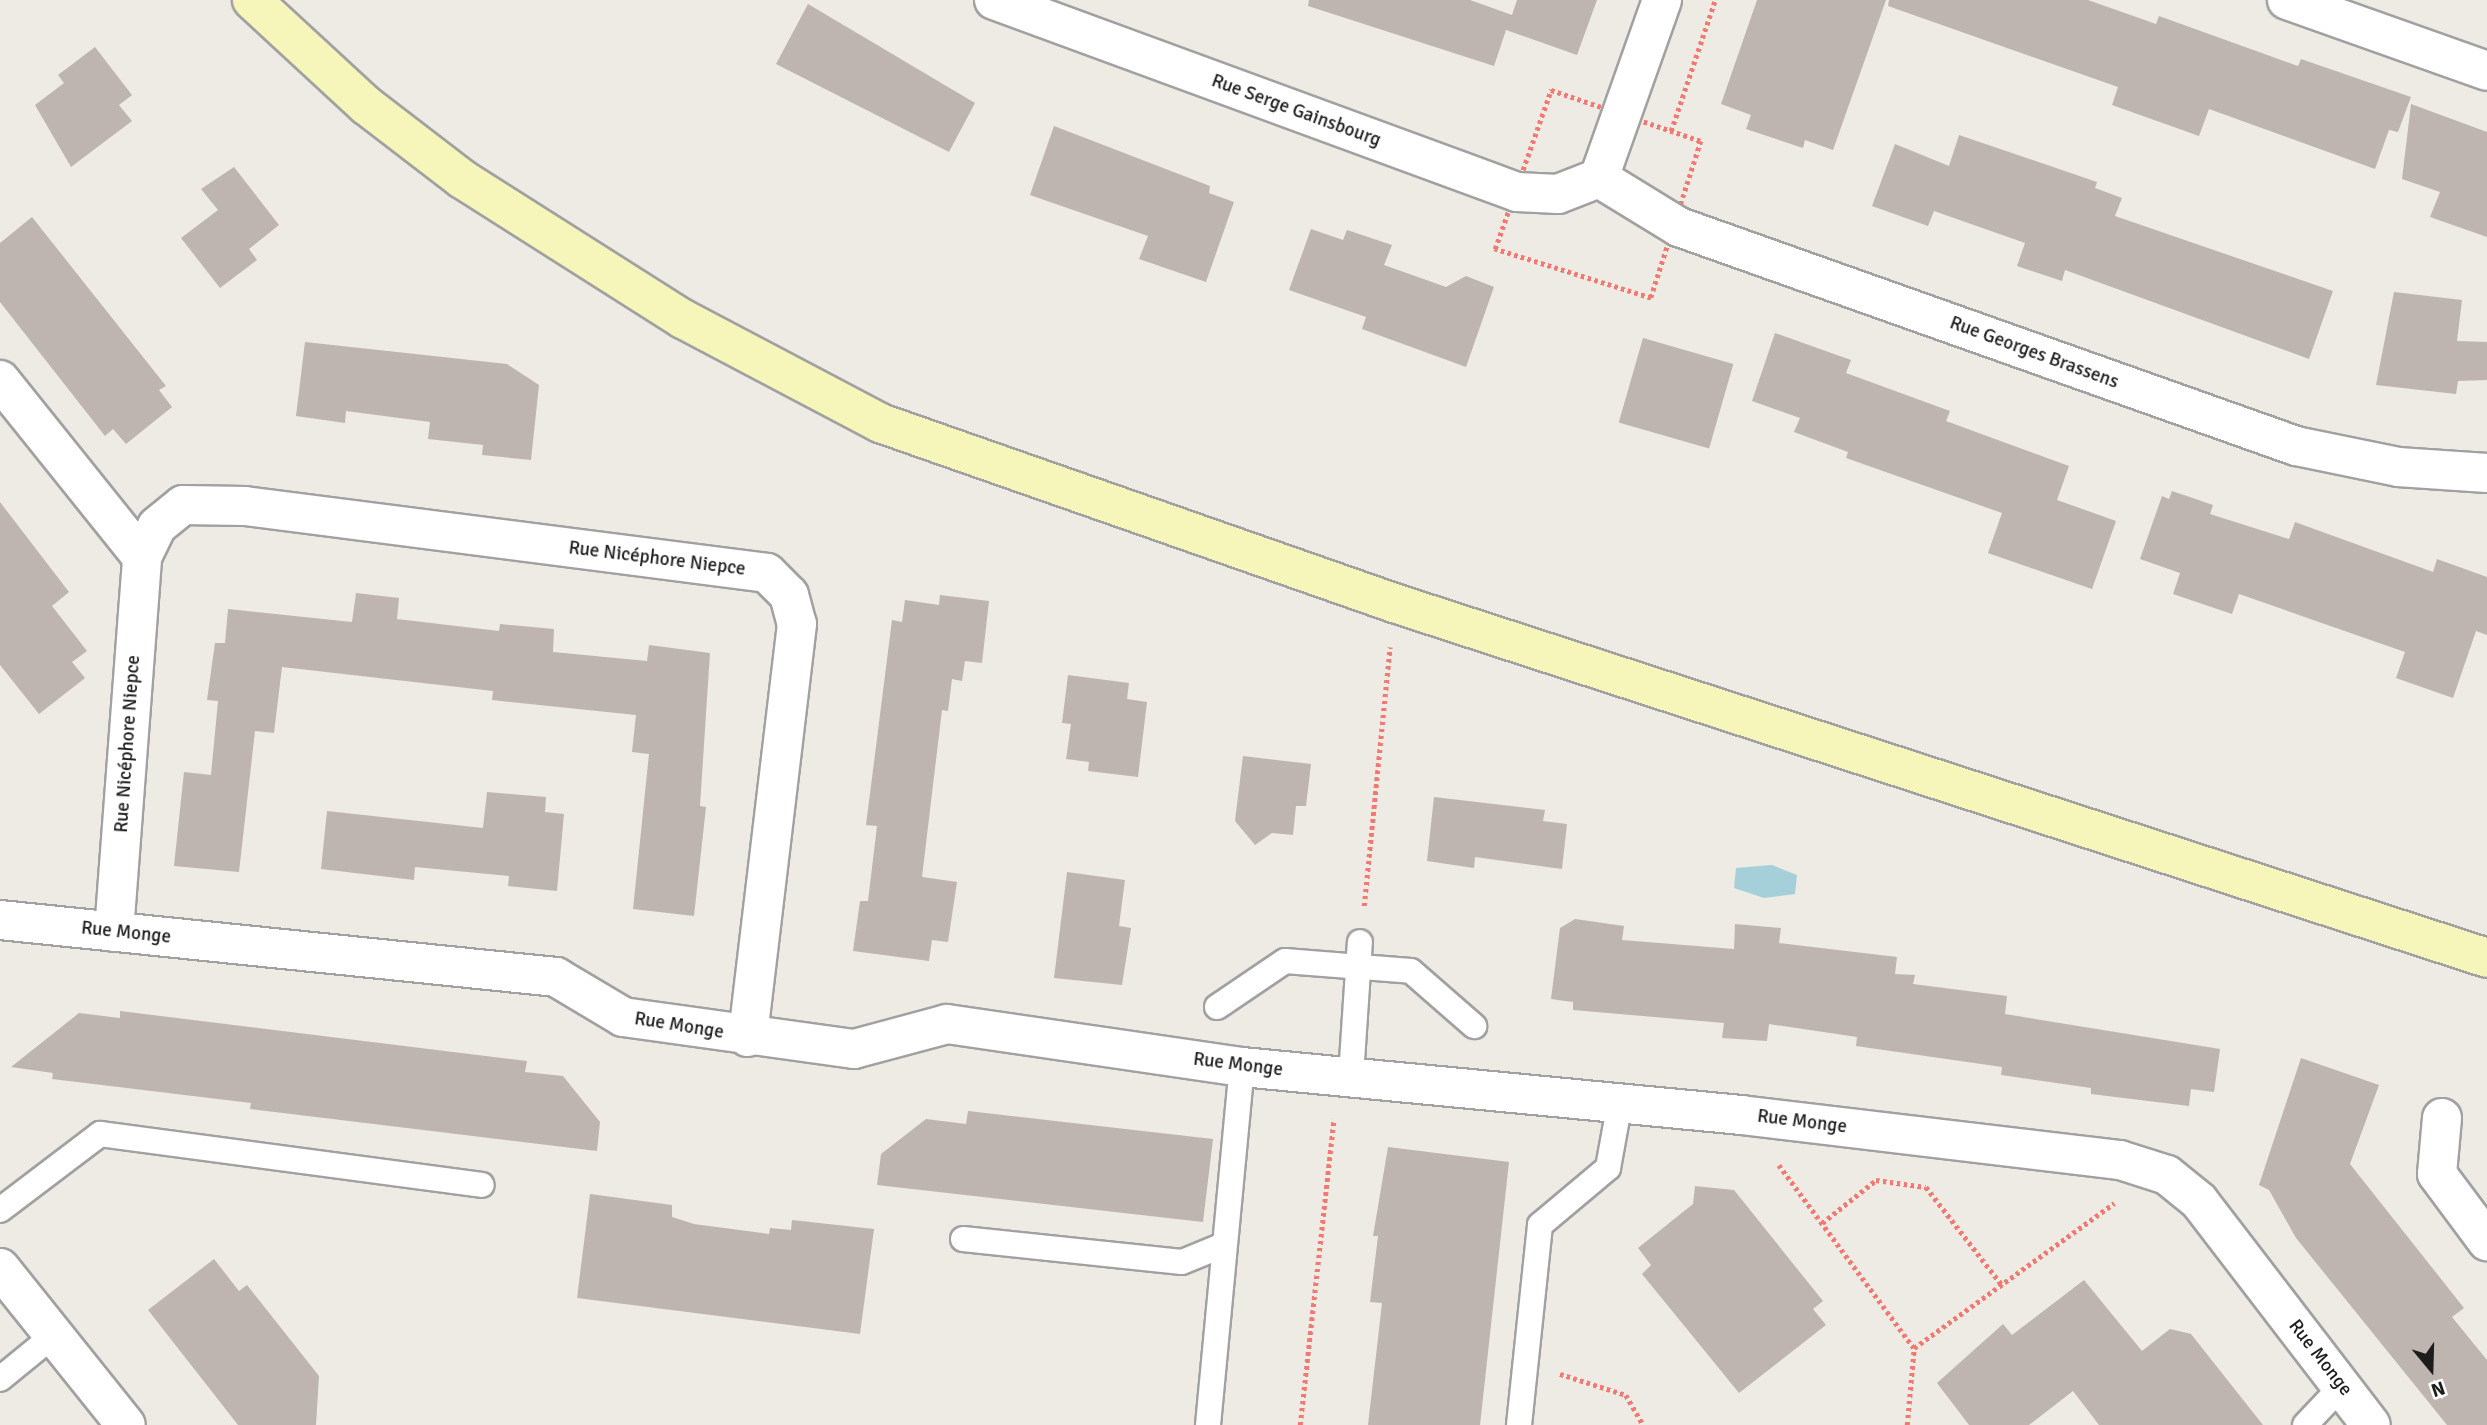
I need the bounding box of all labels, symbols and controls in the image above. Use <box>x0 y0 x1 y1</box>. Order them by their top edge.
street label: Rue Serge Gainsbourg <box>1208 70 1384 152</box>
street label: Rue Georges Brassens <box>1946 312 2122 394</box>
street label: Rue Nicéphore Niepce <box>567 537 747 581</box>
street label: Rue Nicéphore Niepce <box>110 654 146 834</box>
street label: Rue Monge <box>80 917 172 949</box>
street label: Rue Monge <box>633 1008 725 1044</box>
street label: Rue Monge <box>1192 1048 1284 1082</box>
street label: Rue Monge <box>1756 1105 1848 1139</box>
street label: Rue Monge <box>2283 1315 2357 1401</box>
north arrow <box>2396 1334 2466 1404</box>
text: N <box>2428 1375 2448 1402</box>

